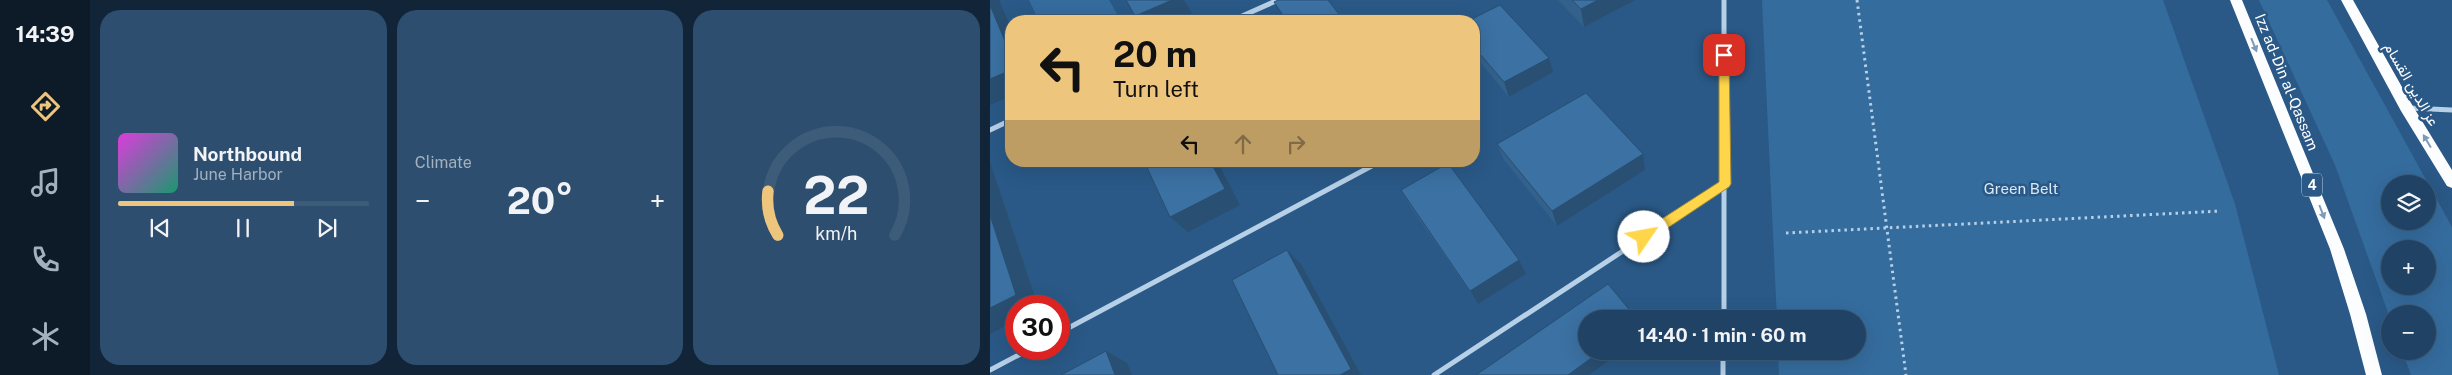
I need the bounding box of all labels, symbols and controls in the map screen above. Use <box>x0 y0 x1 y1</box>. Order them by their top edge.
street label: Izz ad-Din al-Qassam <box>2252 11 2322 153</box>
text: 14:39 <box>16 21 74 47</box>
text: 20 m <box>1113 34 1197 75</box>
pin <box>1703 34 1745 76</box>
icon: left <box>1030 35 1095 100</box>
one-way arrow <box>2251 38 2259 52</box>
street label: عز الدين القسام <box>2380 39 2443 130</box>
icon: arrive <box>1710 41 1738 69</box>
text: Turn left <box>1113 76 1199 102</box>
icon: directions <box>28 89 63 124</box>
icon: left <box>1176 130 1204 158</box>
icon: ahead <box>1229 130 1257 158</box>
icon: right <box>1282 130 1310 158</box>
one-way arrow <box>2422 134 2431 147</box>
text: Northbound <box>193 143 302 165</box>
text: Climate <box>415 153 472 172</box>
icon: music <box>28 165 63 200</box>
text: June Harbor <box>193 165 283 184</box>
text: 22 <box>804 165 870 226</box>
road number: 4 <box>2302 174 2322 196</box>
map controls <box>2381 175 2436 360</box>
button: layers <box>2381 175 2436 230</box>
text: 20° <box>507 178 573 223</box>
park label: Green Belt <box>1984 180 2058 197</box>
text: − <box>415 184 430 217</box>
text: + <box>650 184 665 217</box>
one-way arrow <box>2319 205 2327 219</box>
position arrow <box>1617 210 1669 262</box>
icon: previous <box>146 214 174 242</box>
icon: pause <box>229 214 257 242</box>
icon: next <box>313 214 341 242</box>
text: km/h <box>816 223 858 244</box>
button: + <box>2381 240 2436 295</box>
icon: phone <box>28 242 63 277</box>
speed limit sign: 30 <box>1005 295 1070 360</box>
button: − <box>2381 305 2436 360</box>
icon: climate <box>28 319 63 354</box>
text: 14:40 · 1 min · 60 m <box>1637 324 1807 346</box>

